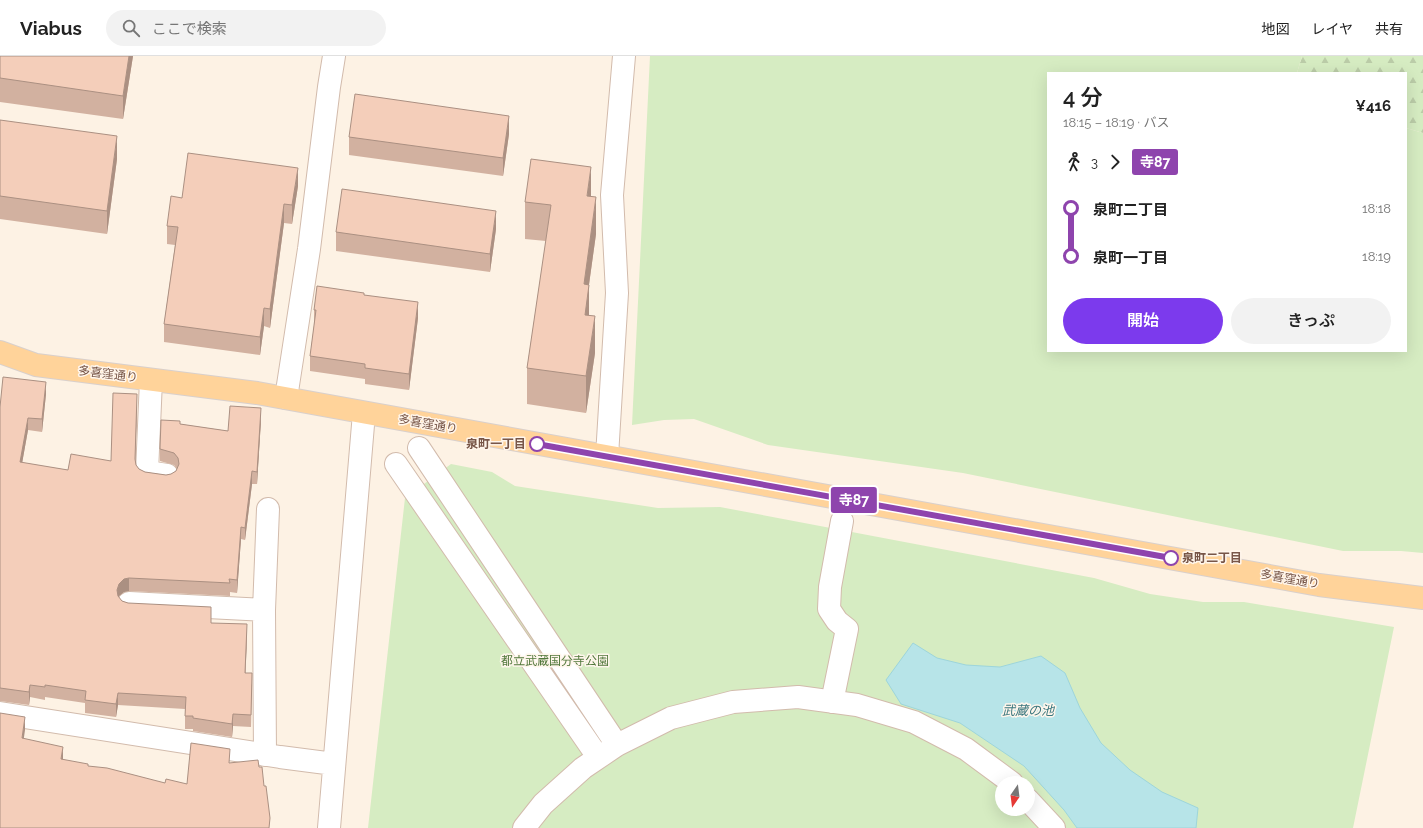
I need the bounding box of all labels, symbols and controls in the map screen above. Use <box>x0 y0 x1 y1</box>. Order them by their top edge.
search box <box>106 10 386 46</box>
text: Viabus <box>20 17 82 39</box>
icon: search <box>120 17 142 39</box>
text: ここで検索 <box>152 20 227 38</box>
text: 地図 <box>1261 21 1289 37</box>
text: レイヤ <box>1311 21 1353 37</box>
text: 共有 <box>1375 21 1403 37</box>
text: 4 分 <box>1063 84 1103 110</box>
text: ¥416 <box>1355 97 1391 115</box>
text: 18:15 – 18:19 · バス <box>1063 115 1169 130</box>
icon: walk <box>1063 151 1085 173</box>
icon: forward <box>1104 151 1126 173</box>
text: 寺87 <box>1140 154 1170 170</box>
text: 3 <box>1091 155 1098 170</box>
text: 泉町二丁目 <box>1093 201 1168 219</box>
text: 18:18 <box>1362 201 1391 216</box>
text: 泉町一丁目 <box>1093 249 1168 267</box>
text: 18:19 <box>1362 249 1391 264</box>
button: 開始 <box>1063 298 1223 344</box>
button: きっぷ <box>1231 298 1391 344</box>
street label: 多喜窪通り <box>77 363 139 385</box>
street label: 多喜窪通り <box>397 412 459 436</box>
marker: 泉町一丁目 <box>529 436 545 452</box>
place label: 泉町一丁目 <box>466 437 526 451</box>
line badge: 寺87 <box>831 487 877 513</box>
text: 寺87 <box>839 492 869 508</box>
marker: 泉町二丁目 <box>1163 550 1179 566</box>
place label: 泉町二丁目 <box>1182 551 1242 565</box>
street label: 多喜窪通り <box>1259 567 1321 591</box>
park label: 都立武蔵国分寺公園 <box>501 654 609 668</box>
water label: 武蔵の池 <box>1002 703 1056 718</box>
north arrow <box>995 776 1035 816</box>
map controls <box>995 776 1035 816</box>

